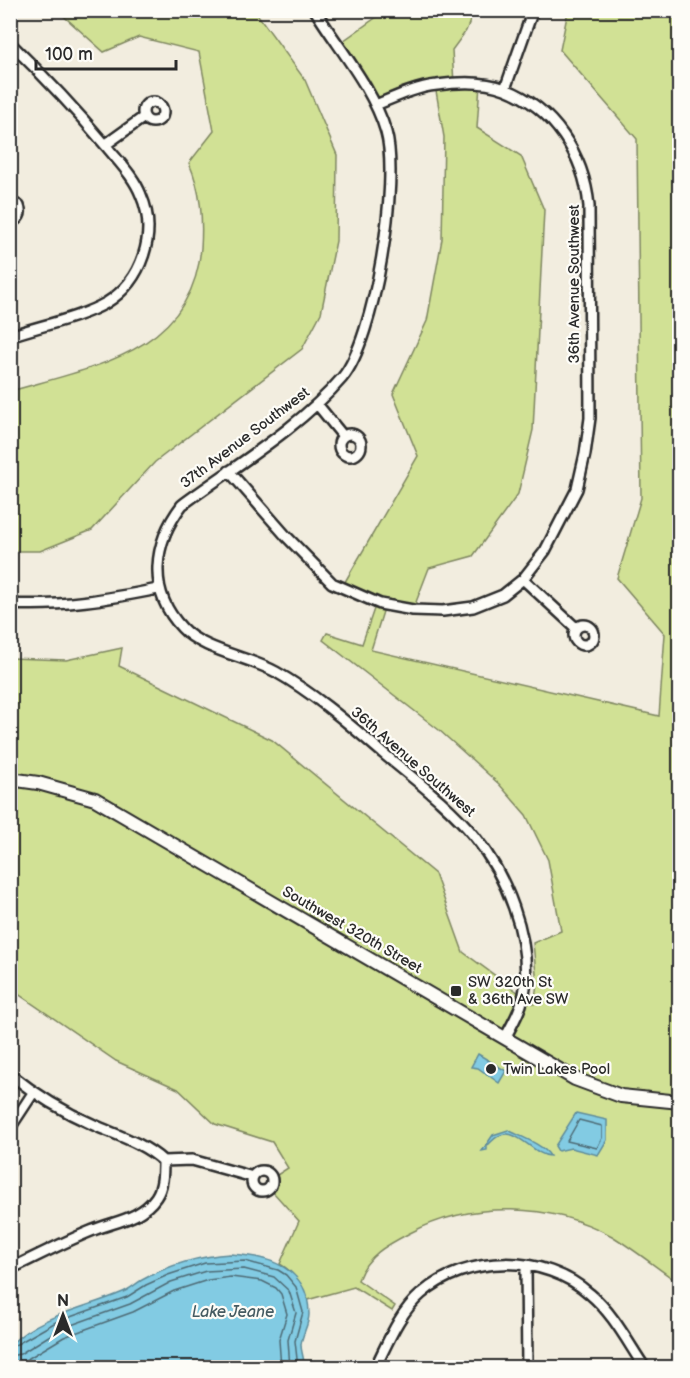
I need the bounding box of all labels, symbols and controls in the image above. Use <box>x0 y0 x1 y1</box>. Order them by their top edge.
scale bar <box>36 33 176 71</box>
text: 100 m <box>45 44 93 65</box>
street label: 36th Avenue Southwest <box>565 204 584 363</box>
street label: 37th Avenue Southwest <box>177 383 314 493</box>
street label: 36th Avenue Southwest <box>347 703 479 822</box>
street label: Southwest 320th Street <box>279 882 426 978</box>
place label: SW 320th St & 36th Ave SW <box>468 973 569 1009</box>
marker: SW 320th St & 36th Ave SW <box>449 984 463 998</box>
place label: Twin Lakes Pool <box>503 1060 610 1079</box>
marker: Twin Lakes Pool <box>484 1062 498 1076</box>
north arrow <box>33 1285 93 1345</box>
text: N <box>57 1292 69 1311</box>
water label: Lake Jeane <box>192 1303 274 1322</box>

